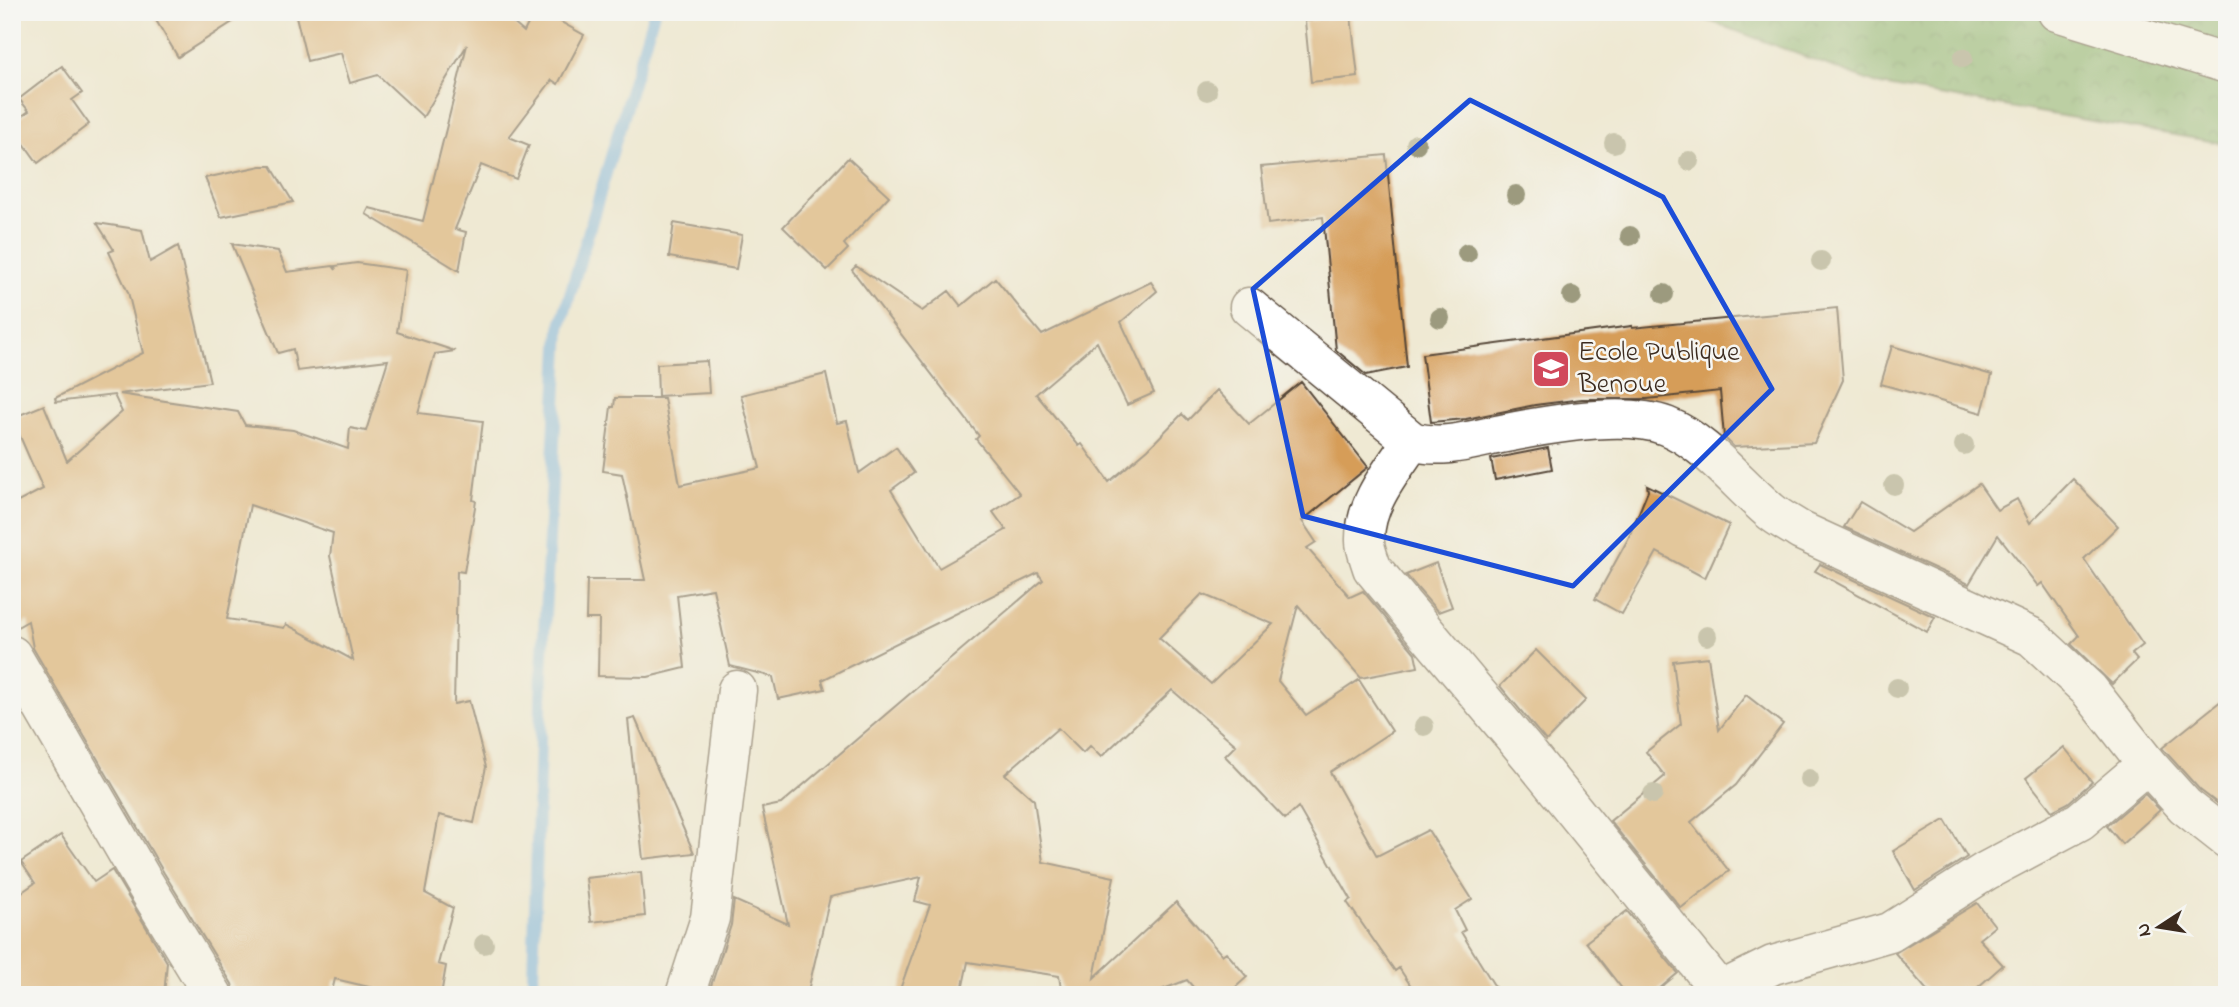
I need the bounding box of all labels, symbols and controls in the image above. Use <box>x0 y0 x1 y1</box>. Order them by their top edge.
place label: Ecole Publique Benoue <box>1577 333 1740 406</box>
school or university icon: Ecole Publique Benoue <box>1530 348 1572 390</box>
north arrow <box>2124 892 2194 962</box>
text: N <box>2130 921 2159 939</box>

